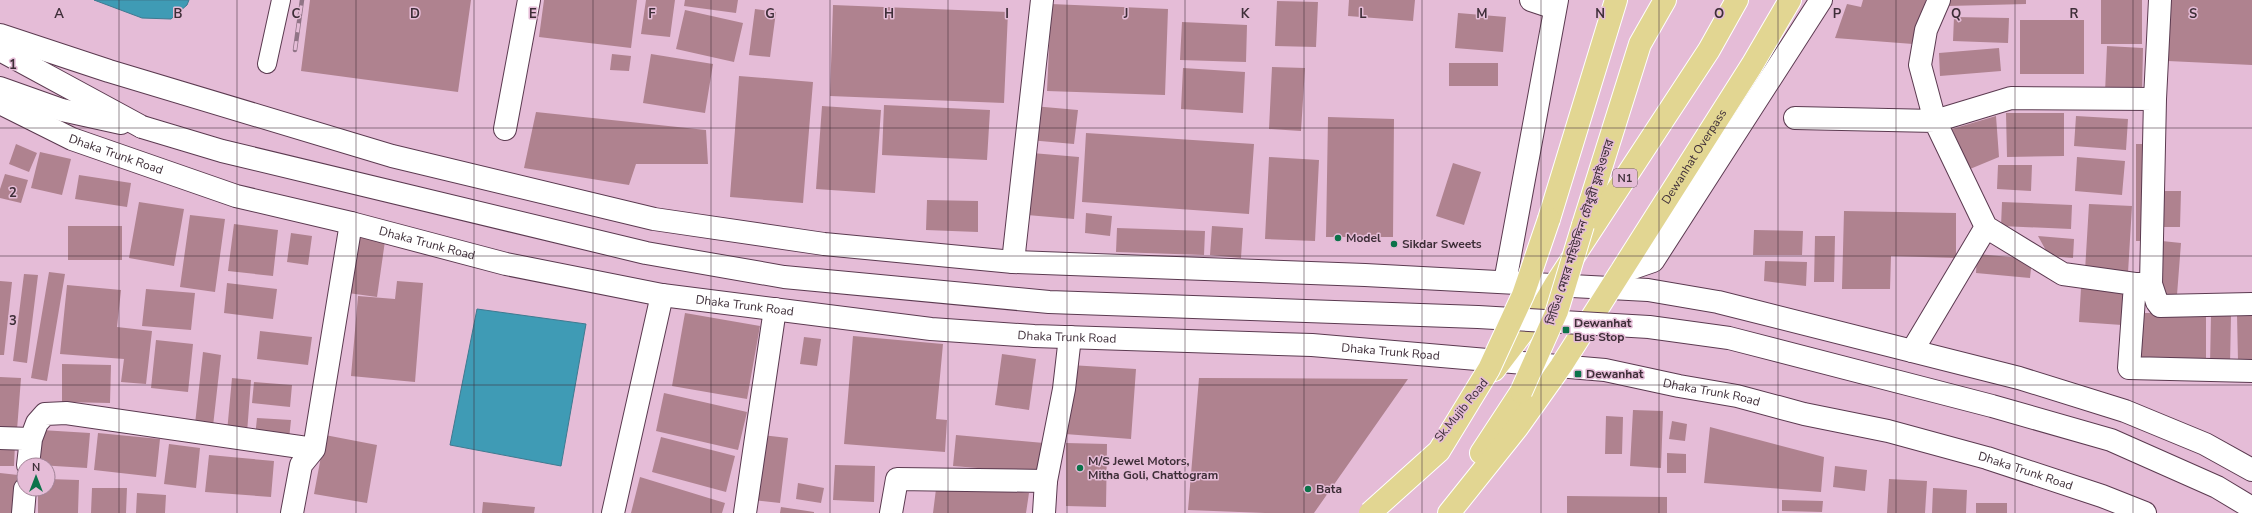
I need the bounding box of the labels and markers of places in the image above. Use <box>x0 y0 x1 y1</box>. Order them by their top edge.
place label: Model <box>1346 230 1381 246</box>
marker: Model <box>1333 233 1343 243</box>
place label: Sikdar Sweets <box>1402 236 1482 252</box>
marker: Sikdar Sweets <box>1389 239 1399 249</box>
place label: Dewanhat Bus Stop <box>1574 315 1632 345</box>
marker: Dewanhat Bus Stop <box>1561 325 1571 335</box>
place label: Dewanhat <box>1586 366 1644 382</box>
marker: Dewanhat <box>1573 369 1583 379</box>
place label: M/S Jewel Motors, Mitha Goli, Chattogram <box>1088 453 1218 483</box>
marker: M/S Jewel Motors, Mitha Goli, Chattogram <box>1075 463 1085 473</box>
place label: Bata <box>1316 481 1342 497</box>
marker: Bata <box>1303 484 1313 494</box>

